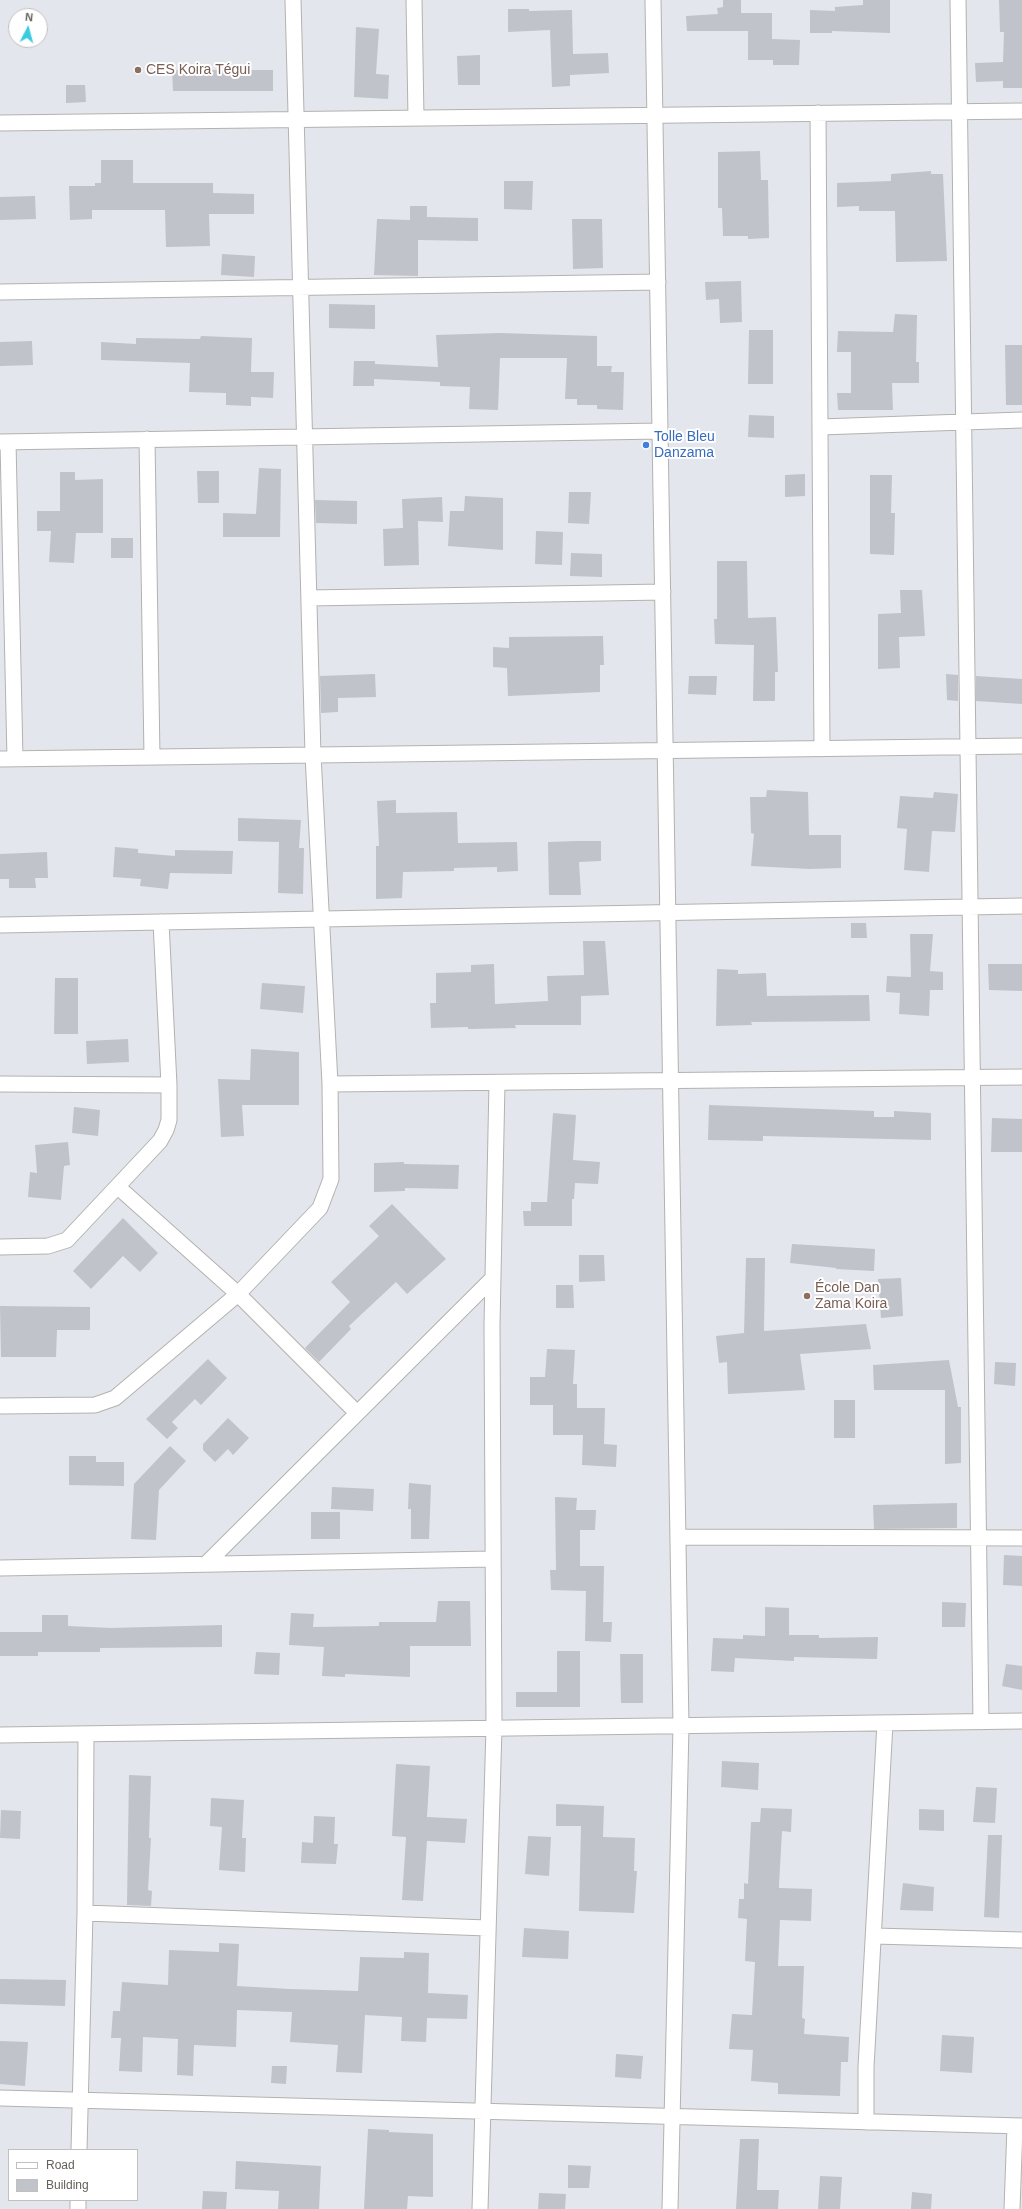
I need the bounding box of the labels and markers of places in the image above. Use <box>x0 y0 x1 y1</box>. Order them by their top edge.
place label: CES Koira Tégui <box>146 62 250 78</box>
marker: CES Koira Tégui <box>133 65 143 75</box>
place label: Tolle Bleu Danzama <box>654 429 715 462</box>
marker: Tolle Bleu Danzama <box>641 440 651 450</box>
place label: École Dan Zama Koira <box>815 1280 887 1312</box>
marker: École Dan Zama Koira <box>802 1291 812 1301</box>

